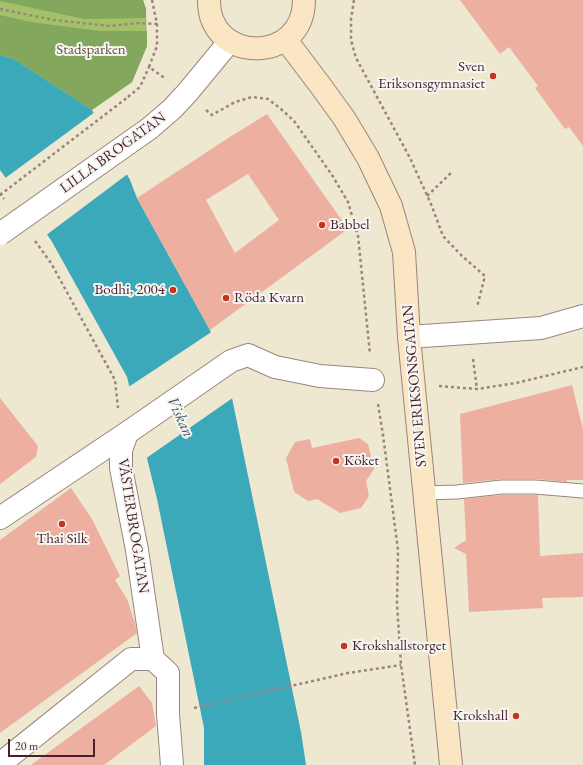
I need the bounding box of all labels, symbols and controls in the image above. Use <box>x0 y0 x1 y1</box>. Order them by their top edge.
park label: Stadsparken <box>56 41 126 59</box>
place label: Sven Eriksonsgymnasiet <box>378 58 485 93</box>
marker: Sven Eriksonsgymnasiet <box>488 71 498 81</box>
street label: LILLA BROGATAN <box>56 109 170 197</box>
place label: Babbel <box>330 216 370 234</box>
marker: Babbel <box>317 220 327 230</box>
place label: Bodhi, 2004 <box>95 281 165 299</box>
marker: Bodhi, 2004 <box>168 285 178 295</box>
place label: Röda Kvarn <box>234 289 304 307</box>
marker: Röda Kvarn <box>221 293 231 303</box>
street label: SVEN ERIKSONSGATAN <box>399 304 431 468</box>
water label: Viskan <box>162 394 198 440</box>
place label: Köket <box>344 452 379 470</box>
marker: Köket <box>331 456 341 466</box>
street label: VÄSTERBROGATAN <box>113 457 153 595</box>
marker: Thai Silk <box>57 519 67 529</box>
place label: Thai Silk <box>36 530 88 548</box>
place label: Krokshallstorget <box>352 637 446 655</box>
marker: Krokshallstorget <box>339 641 349 651</box>
place label: Krokshall <box>453 707 508 725</box>
marker: Krokshall <box>511 711 521 721</box>
scale bar <box>10 731 97 757</box>
text: 20 m <box>15 738 38 754</box>

